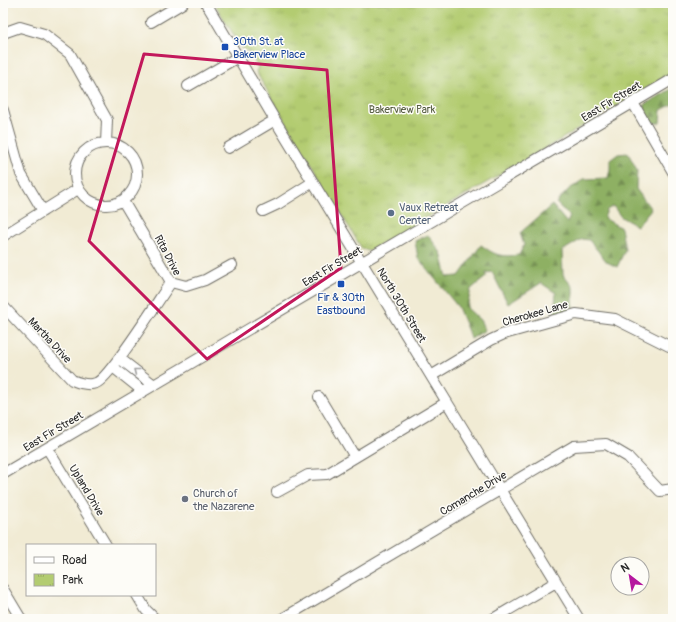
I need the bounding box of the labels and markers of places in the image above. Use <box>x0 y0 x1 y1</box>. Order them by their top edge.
place label: 30th St. at Bakerview Place <box>233 35 306 61</box>
marker: 30th St. at Bakerview Place <box>220 42 230 52</box>
place label: Vaux Retreat Center <box>399 201 459 227</box>
marker: Vaux Retreat Center <box>386 208 396 218</box>
marker: Fir & 30th Eastbound <box>336 279 346 289</box>
place label: Fir & 30th Eastbound <box>317 291 365 317</box>
place label: Church of the Nazarene <box>192 487 255 513</box>
marker: Church of the Nazarene <box>180 494 190 504</box>

